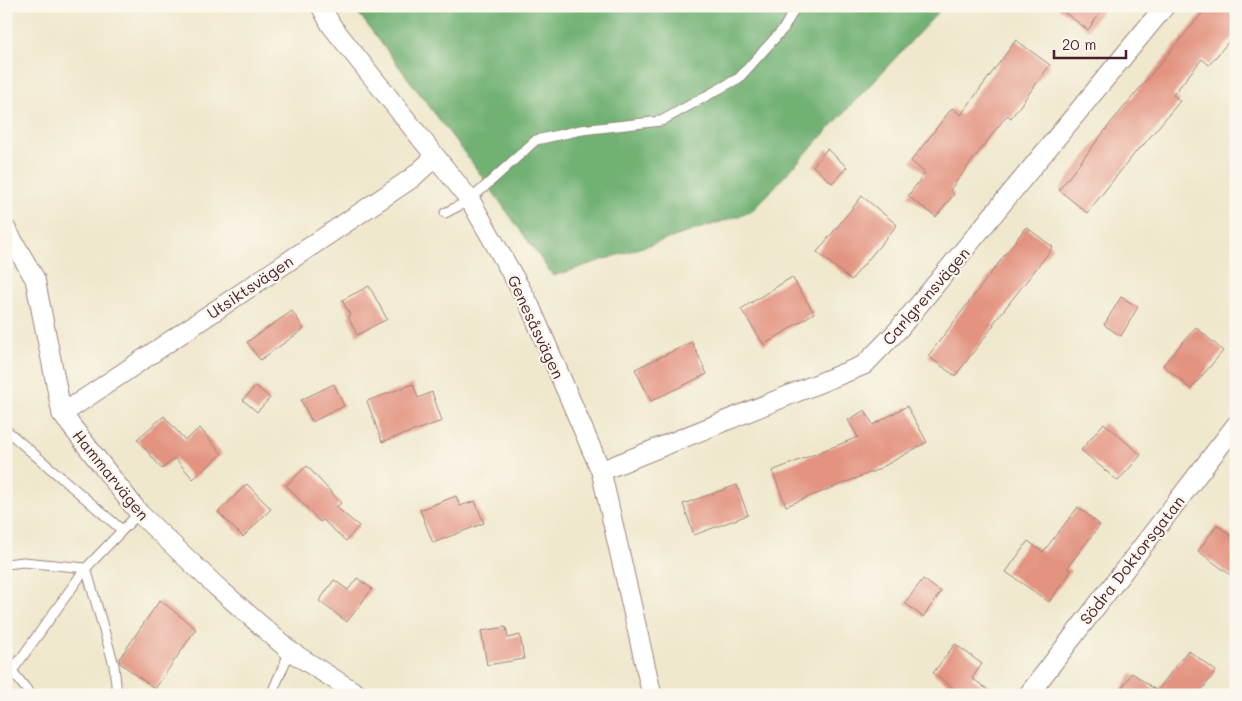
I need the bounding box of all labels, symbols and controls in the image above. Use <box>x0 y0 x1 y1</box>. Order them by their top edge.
scale bar <box>1054 28 1127 60</box>
text: 20 m <box>1062 34 1096 54</box>
street label: Carlgrensvägen <box>877 242 974 349</box>
street label: Utsiktsvägen <box>203 250 297 323</box>
street label: Genesåsvägen <box>503 272 570 382</box>
street label: Hammarvägen <box>68 425 154 524</box>
street label: Södra Doktorsgatan <box>1075 491 1189 628</box>

